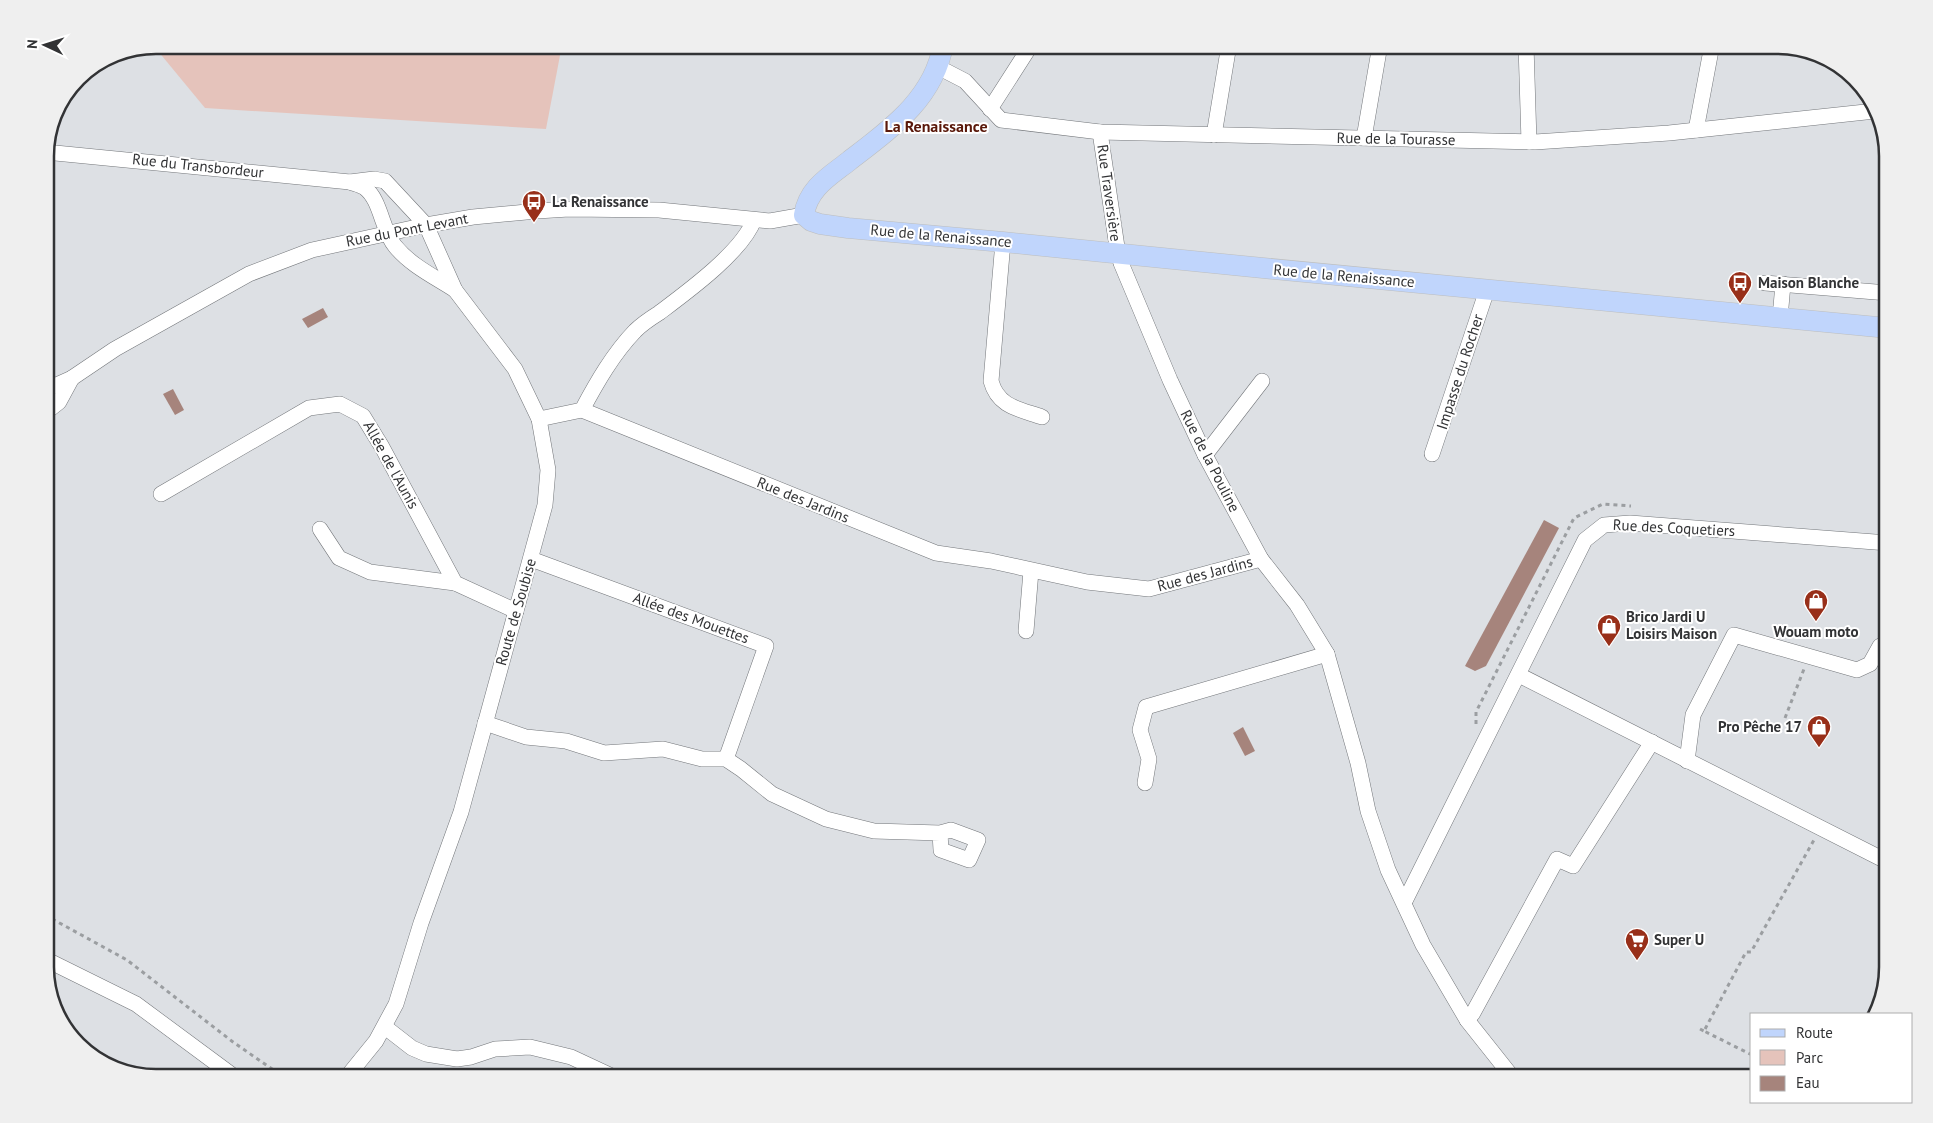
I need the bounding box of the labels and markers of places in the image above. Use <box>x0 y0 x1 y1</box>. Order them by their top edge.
bus stop icon: La Renaissance <box>521 189 547 223</box>
place label: La Renaissance <box>552 192 649 211</box>
bus stop icon: Maison Blanche <box>1727 270 1753 304</box>
place label: Maison Blanche <box>1758 273 1859 292</box>
shop icon: Wouam moto <box>1803 588 1829 622</box>
place label: Brico Jardi U Loisirs Maison <box>1626 607 1717 643</box>
shop icon: Brico Jardi U Loisirs Maison <box>1596 613 1622 647</box>
place label: Wouam moto <box>1774 622 1858 641</box>
shop icon: Pro Pêche 17 <box>1806 714 1832 748</box>
place label: Pro Pêche 17 <box>1718 717 1802 736</box>
supermarket icon: Super U <box>1624 927 1650 961</box>
place label: Super U <box>1654 930 1704 949</box>

